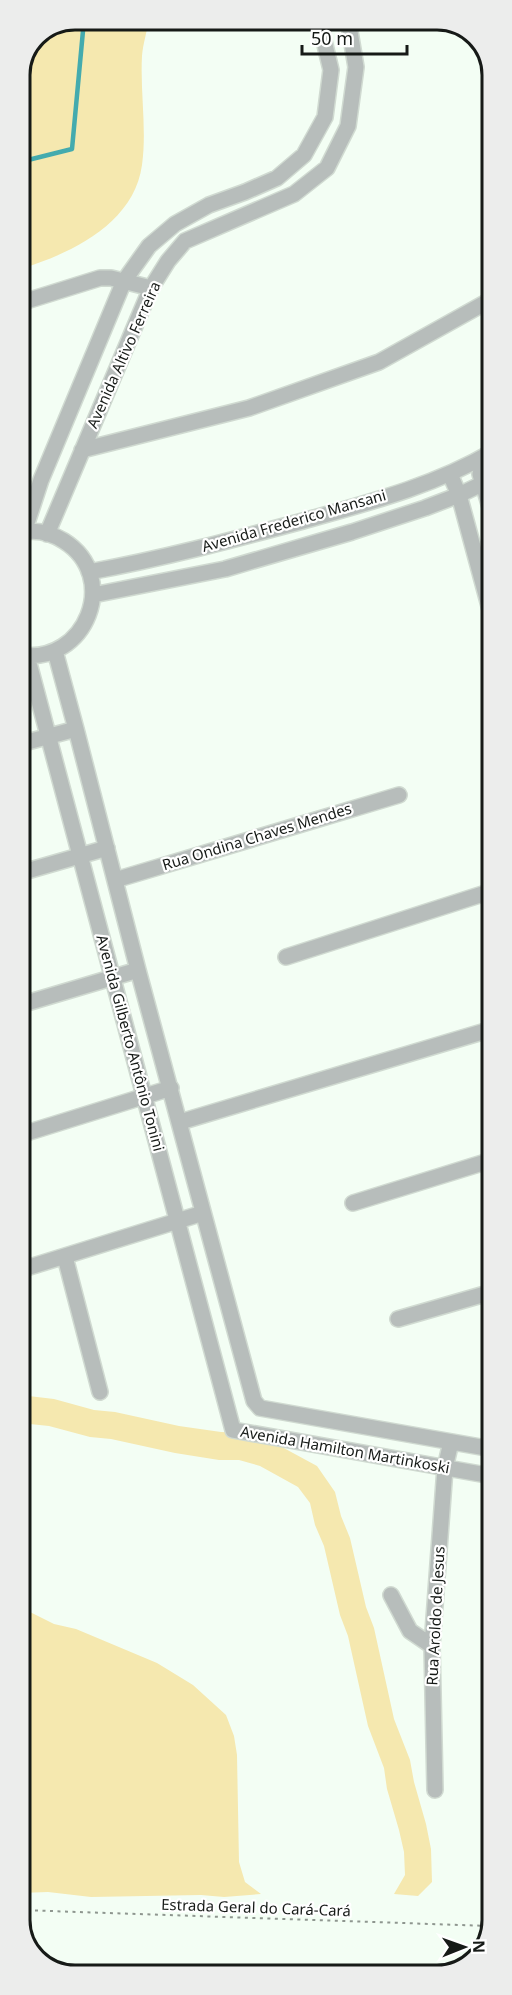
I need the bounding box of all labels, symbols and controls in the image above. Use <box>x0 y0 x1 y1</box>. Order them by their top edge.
scale bar <box>302 18 407 56</box>
text: 50 m <box>311 26 353 50</box>
street label: Avenida Altivo Ferreira <box>82 278 164 431</box>
street label: Avenida Frederico Mansani <box>199 484 388 556</box>
street label: Rua Ondina Chaves Mendes <box>160 798 354 874</box>
street label: Avenida Gilberto Antônio Tonini <box>92 932 170 1153</box>
street label: Avenida Hamilton Martinkoski <box>239 1421 451 1477</box>
street label: Rua Aroldo de Jesus <box>421 1546 449 1686</box>
street label: Estrada Geral do Cará-Cará <box>161 1894 351 1920</box>
north arrow <box>434 1917 494 1977</box>
text: N <box>468 1940 490 1953</box>

